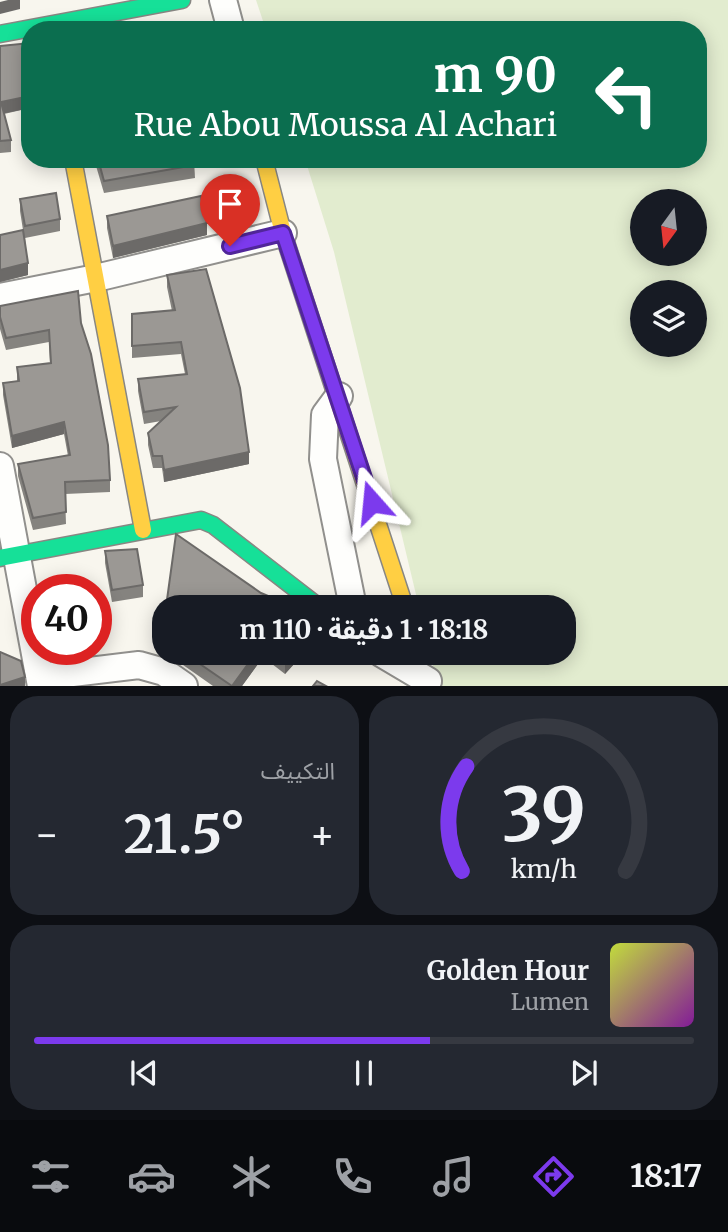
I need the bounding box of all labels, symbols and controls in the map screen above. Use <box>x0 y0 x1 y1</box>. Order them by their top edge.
text: 90 m <box>433 44 557 105</box>
icon: left <box>581 49 672 140</box>
text: Rue Abou Moussa Al Achari <box>134 105 557 145</box>
pin <box>200 174 260 246</box>
icon: arrive <box>211 185 249 223</box>
north arrow <box>630 189 707 266</box>
map controls <box>630 189 707 357</box>
button: layers <box>630 280 707 357</box>
position arrow <box>335 465 409 539</box>
speed limit sign: 40 <box>21 574 112 665</box>
text: 18:18 · 1 دقيقة · 110 m <box>240 613 488 646</box>
text: التكييف <box>261 756 335 785</box>
text: 39 <box>501 770 586 862</box>
text: 21.5° <box>124 802 245 867</box>
text: − <box>34 811 59 858</box>
text: + <box>310 811 335 858</box>
text: km/h <box>510 853 577 885</box>
text: Golden Hour <box>427 954 589 987</box>
text: Lumen <box>511 987 589 1016</box>
icon: previous <box>125 1054 163 1092</box>
icon: pause <box>345 1054 383 1092</box>
icon: next <box>565 1054 603 1092</box>
icon: filters <box>26 1152 75 1201</box>
icon: car <box>127 1152 176 1201</box>
icon: climate <box>227 1152 276 1201</box>
icon: phone <box>328 1152 377 1201</box>
icon: music <box>429 1152 478 1201</box>
icon: directions <box>529 1152 578 1201</box>
text: 18:17 <box>630 1156 702 1196</box>

